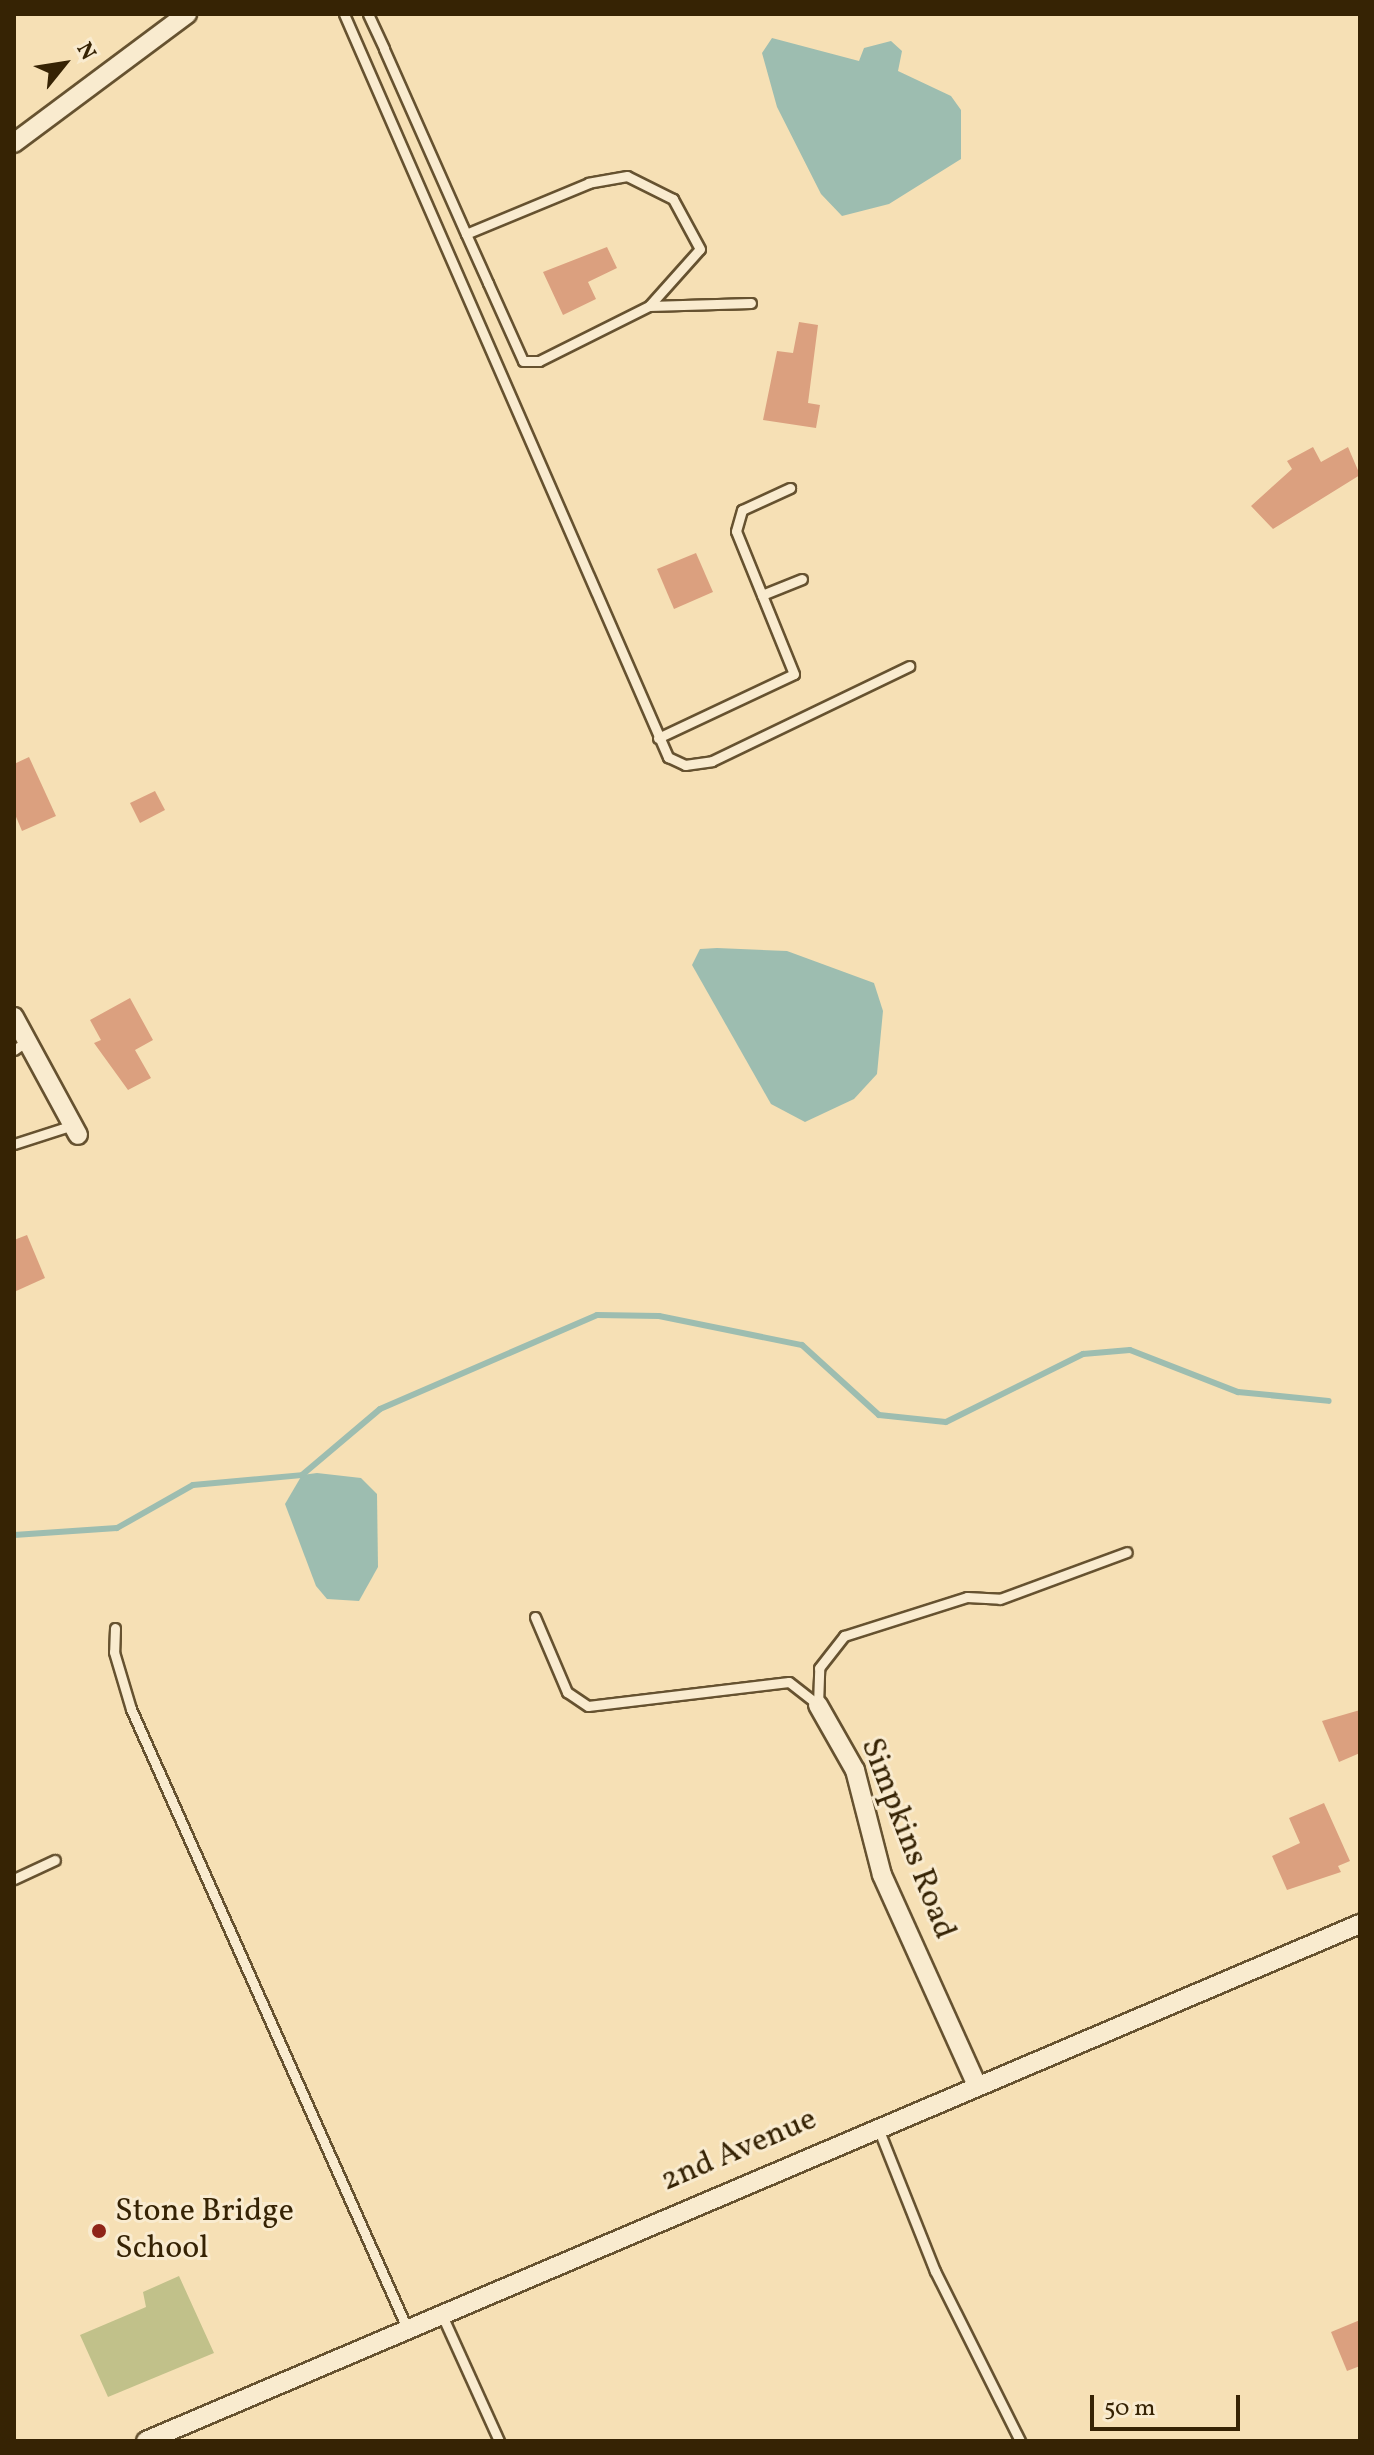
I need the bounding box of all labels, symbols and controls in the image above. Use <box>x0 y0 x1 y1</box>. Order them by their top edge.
north arrow <box>24 24 104 104</box>
text: N <box>68 37 103 66</box>
street label: Simpkins Road <box>851 1733 963 1945</box>
street label: 2nd Avenue <box>655 2101 823 2201</box>
place label: Stone Bridge School <box>115 2194 294 2269</box>
marker: Stone Bridge School <box>90 2222 108 2240</box>
scale bar <box>1094 2379 1244 2429</box>
text: 50 m <box>1104 2392 1156 2426</box>

